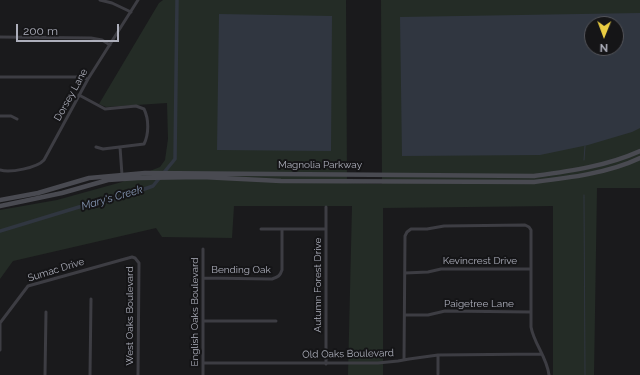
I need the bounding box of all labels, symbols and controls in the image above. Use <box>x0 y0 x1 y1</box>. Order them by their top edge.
scale bar <box>18 16 121 42</box>
north arrow <box>584 16 624 56</box>
text: 200 m <box>23 24 58 38</box>
text: N <box>599 41 608 54</box>
street label: Dorsey Lane <box>52 67 90 123</box>
street label: Magnolia Parkway <box>278 159 362 171</box>
water label: Mary's Creek <box>80 183 144 213</box>
street label: Autumn Forest Drive <box>312 238 324 332</box>
street label: Kevincrest Drive <box>443 255 517 267</box>
street label: Sumac Drive <box>26 256 86 284</box>
street label: English Oaks Boulevard <box>189 257 201 367</box>
street label: Bending Oak <box>211 264 271 276</box>
street label: West Oaks Boulevard <box>124 266 136 366</box>
street label: Paigetree Lane <box>444 298 514 310</box>
street label: Old Oaks Boulevard <box>302 347 394 361</box>

